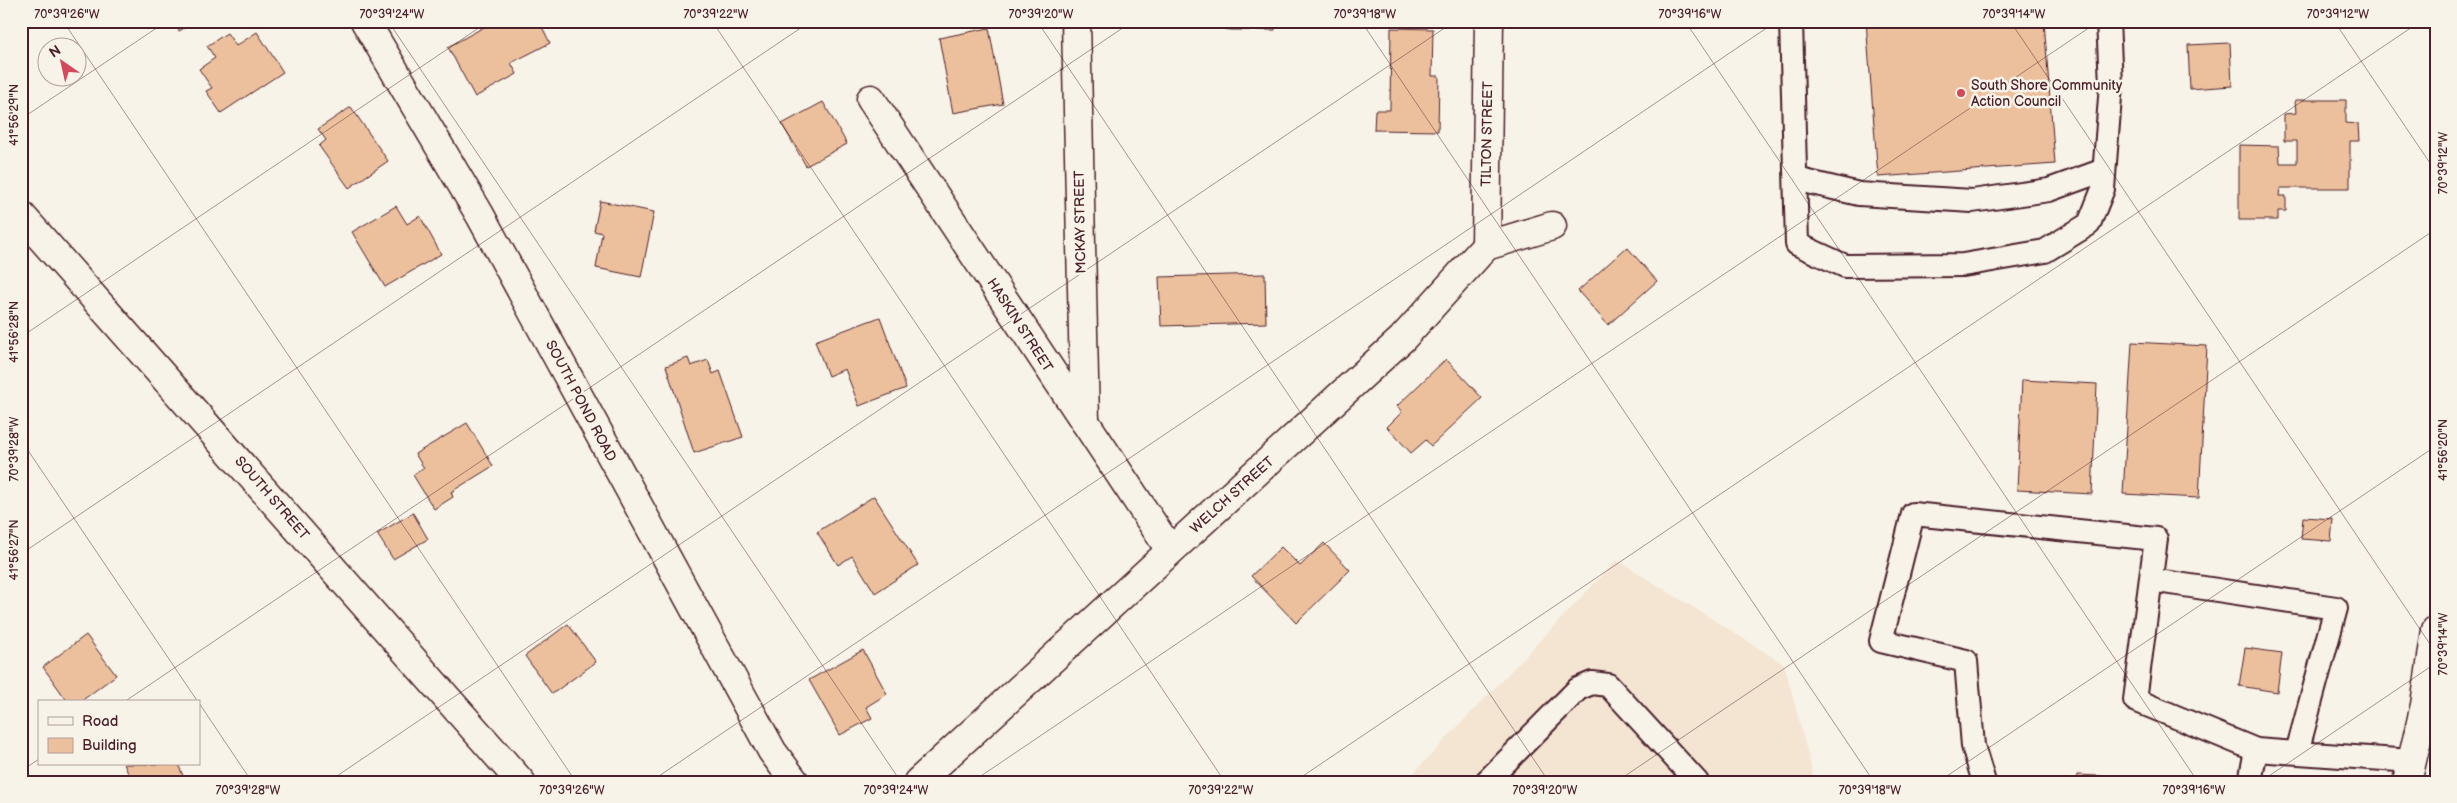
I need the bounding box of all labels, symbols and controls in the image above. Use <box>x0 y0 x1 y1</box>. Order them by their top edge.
text: 70°39'26"W <box>34 7 100 22</box>
text: 70°39'24"W <box>359 7 425 22</box>
text: 70°39'22"W <box>683 7 749 22</box>
text: 70°39'20"W <box>1008 7 1074 22</box>
text: 70°39'18"W <box>1334 7 1396 22</box>
text: 70°39'16"W <box>1659 7 1721 22</box>
text: 70°39'14"W <box>1983 7 2045 22</box>
text: 70°39'12"W <box>2307 7 2369 22</box>
north arrow <box>38 38 88 88</box>
text: N <box>46 42 64 62</box>
place label: South Shore Community Action Council <box>1971 77 2123 110</box>
street label: TILTON STREET <box>1478 81 1496 187</box>
text: 41°56'29"N <box>7 84 22 146</box>
marker: South Shore Community Action Council <box>1955 87 1967 99</box>
text: 70°39'12"W <box>2436 132 2451 194</box>
street label: MCKAY STREET <box>1071 170 1089 274</box>
street label: HASKIN STREET <box>983 275 1057 375</box>
text: 41°56'28"N <box>7 301 22 363</box>
street label: SOUTH POND ROAD <box>542 338 620 464</box>
text: 70°39'28"W <box>7 416 22 481</box>
text: 41°56'20"N <box>2436 419 2451 481</box>
street label: SOUTH STREET <box>231 453 313 544</box>
street label: WELCH STREET <box>1187 453 1278 537</box>
text: 41°56'27"N <box>7 520 22 580</box>
text: 70°39'14"W <box>2436 613 2451 675</box>
legend <box>38 700 200 766</box>
text: Road <box>82 712 118 731</box>
text: Building <box>82 736 137 755</box>
text: 70°39'28"W <box>216 783 281 798</box>
text: 70°39'26"W <box>539 783 605 798</box>
text: 70°39'24"W <box>863 783 929 798</box>
text: 70°39'22"W <box>1188 783 1254 798</box>
text: 70°39'20"W <box>1512 783 1578 798</box>
text: 70°39'18"W <box>1839 783 1901 798</box>
text: 70°39'16"W <box>2163 783 2225 798</box>

